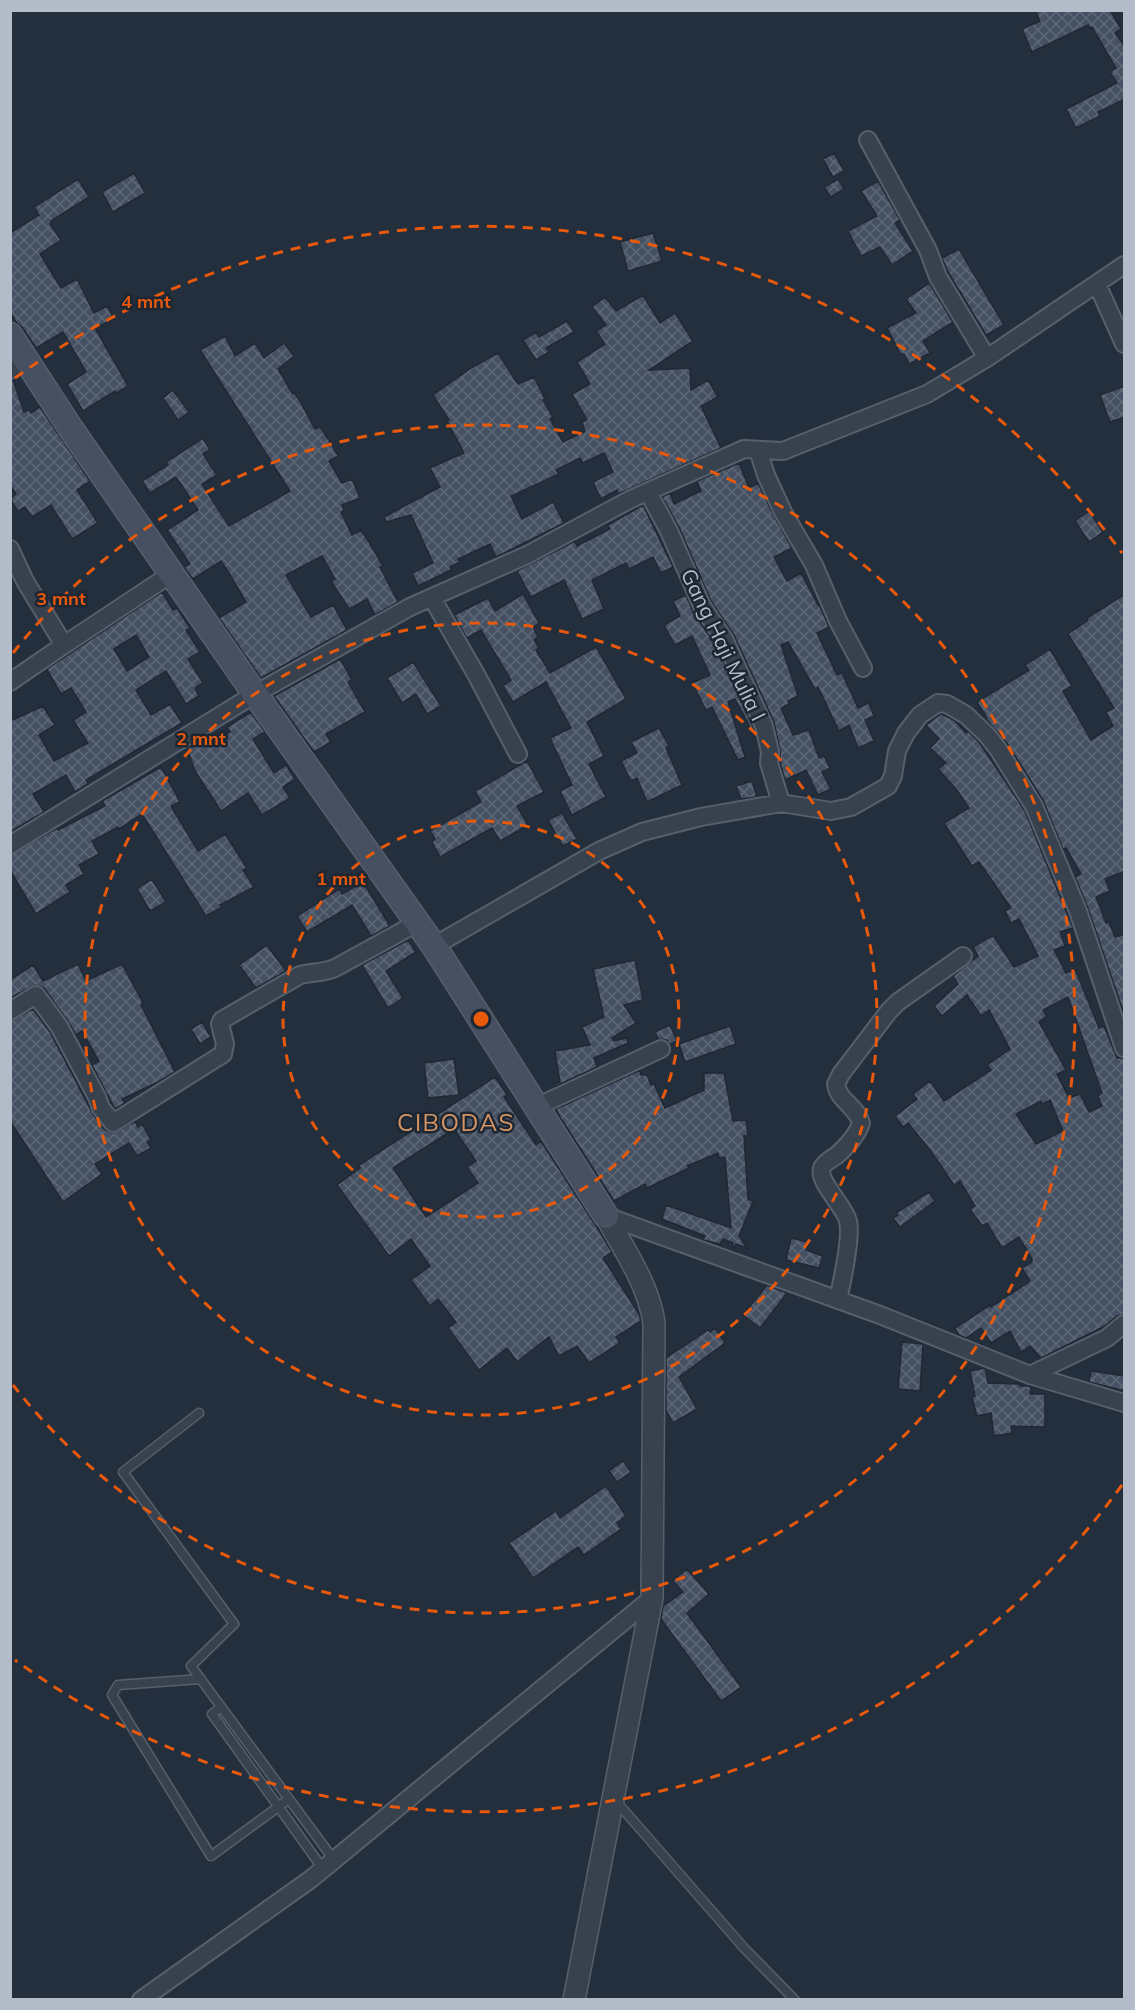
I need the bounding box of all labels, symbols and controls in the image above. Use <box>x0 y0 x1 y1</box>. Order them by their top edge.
text: 4 mnt <box>121 290 171 313</box>
street label: Gang Haji Mulia I <box>676 564 772 725</box>
text: 3 mnt <box>36 587 86 610</box>
text: 2 mnt <box>176 727 226 750</box>
text: 1 mnt <box>316 867 366 890</box>
centre of rings <box>471 1009 491 1029</box>
district label: CIBODAS <box>397 1107 515 1137</box>

